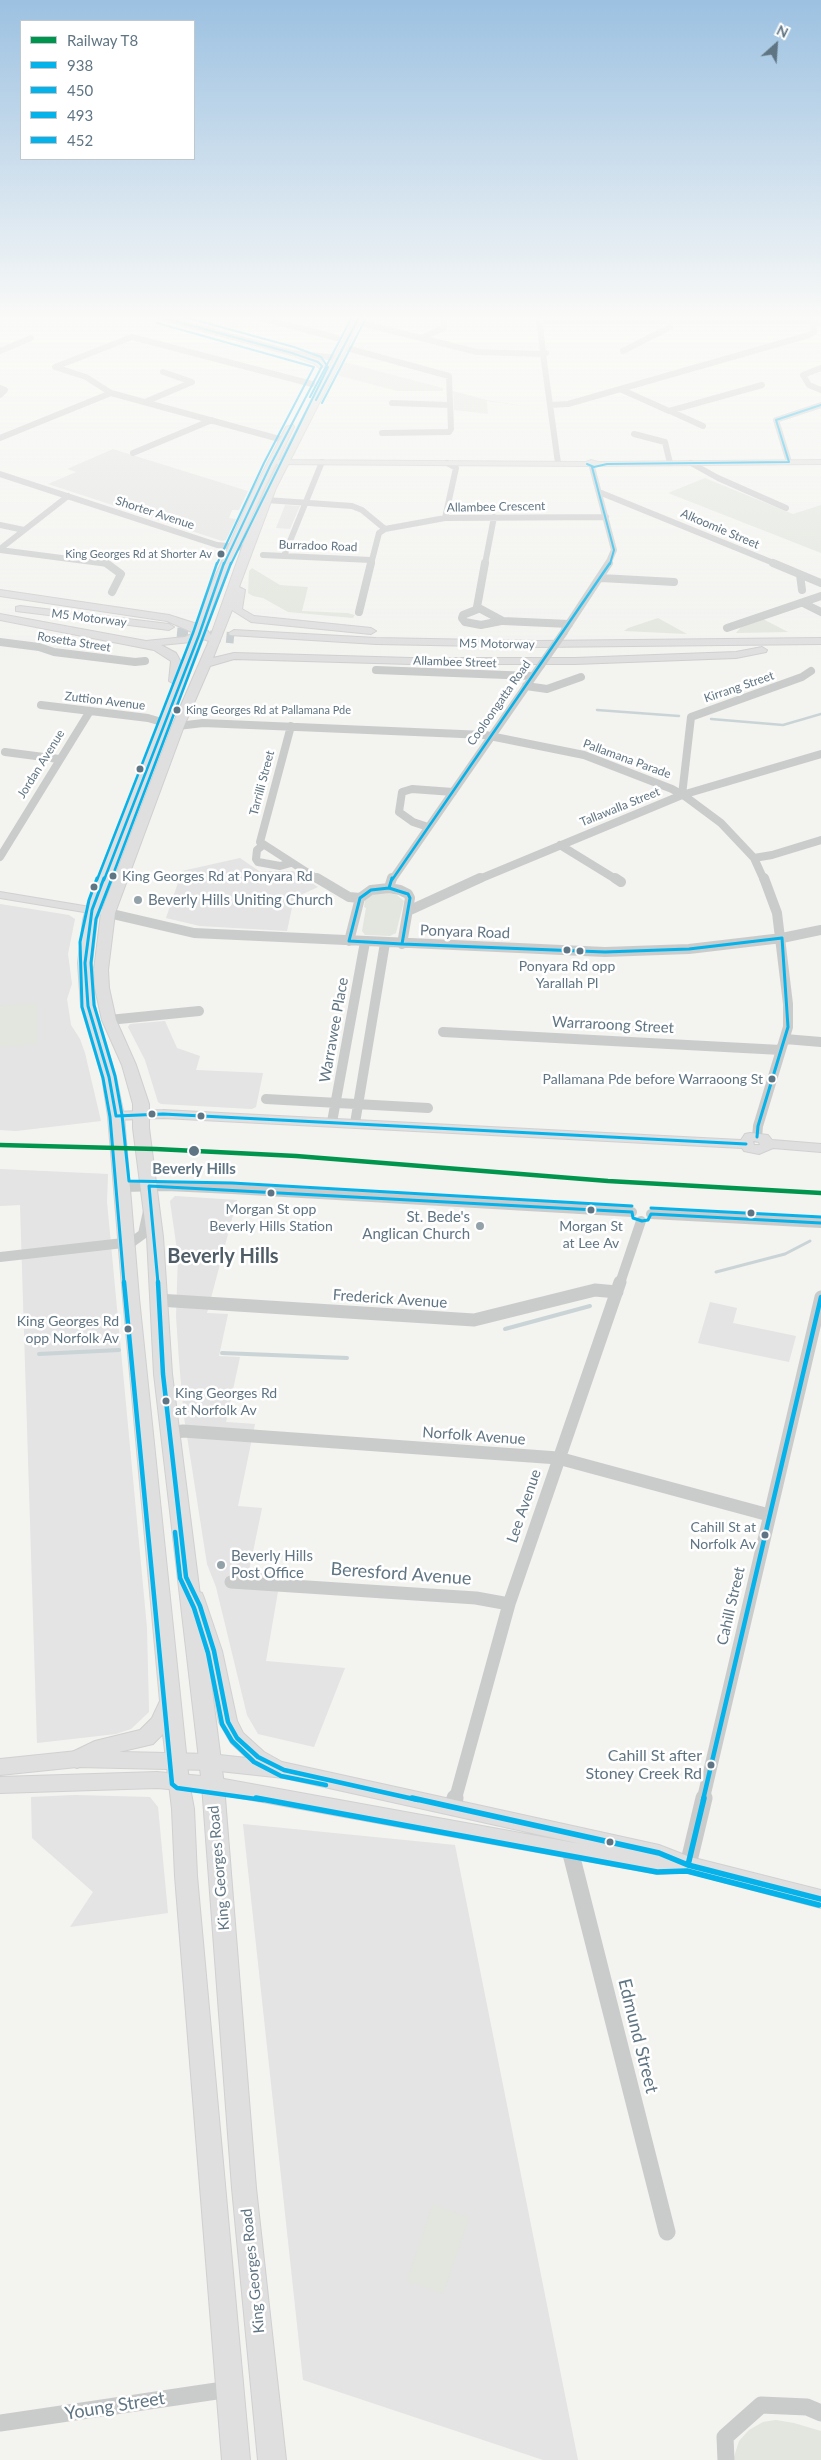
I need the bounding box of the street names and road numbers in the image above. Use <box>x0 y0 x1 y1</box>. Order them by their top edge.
street label: Shorter Avenue <box>114 493 196 533</box>
street label: Allambee Crescent <box>447 499 545 515</box>
street label: Alkoomie Street <box>679 506 761 552</box>
street label: Burradoo Road <box>278 537 358 555</box>
street label: M5 Motorway <box>51 606 127 630</box>
street label: Rosetta Street <box>36 629 112 655</box>
street label: M5 Motorway <box>459 636 535 652</box>
street label: Allambee Street <box>413 653 497 671</box>
street label: Cooloongatta Road <box>464 658 534 748</box>
street label: Kirrang Street <box>702 668 776 706</box>
street label: Zuttion Avenue <box>64 689 146 713</box>
street label: Jordan Avenue <box>14 727 68 801</box>
street label: Pallamana Parade <box>581 736 673 782</box>
street label: Tarrilli Street <box>246 749 278 817</box>
street label: Tallawalla Street <box>578 784 662 830</box>
street label: Ponyara Road <box>420 921 510 943</box>
street label: Warrawee Place <box>316 976 352 1084</box>
street label: Warraroong Street <box>552 1013 674 1037</box>
street label: Frederick Avenue <box>332 1286 448 1312</box>
street label: Norfolk Avenue <box>422 1423 526 1449</box>
street label: Lee Avenue <box>503 1467 545 1545</box>
street label: Beresford Avenue <box>330 1558 472 1590</box>
street label: Cahill Street <box>713 1565 749 1647</box>
street label: King Georges Road <box>205 1805 233 1931</box>
street label: Edmund Street <box>613 1977 663 2095</box>
street label: King Georges Road <box>237 2208 269 2334</box>
street label: Young Street <box>63 2387 167 2425</box>

